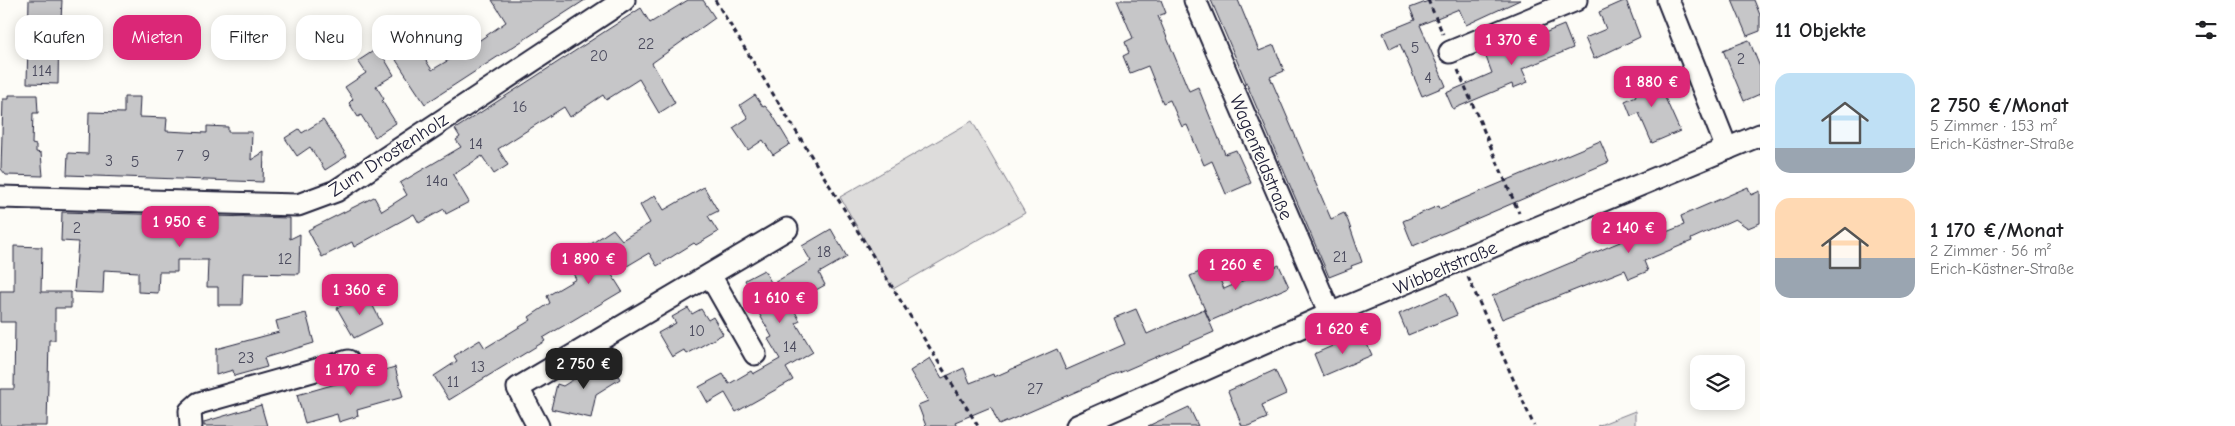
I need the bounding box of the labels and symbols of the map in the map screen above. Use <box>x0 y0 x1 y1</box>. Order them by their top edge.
pin: 1 370 € <box>1466 23 1558 66</box>
house number: 22 <box>638 35 654 53</box>
house number: 5 <box>1411 39 1419 57</box>
house number: 20 <box>590 47 608 65</box>
house number: 2 <box>1737 50 1745 68</box>
house number: 114 <box>32 62 52 80</box>
pin: 1 880 € <box>1606 66 1698 108</box>
house number: 4 <box>1424 69 1432 87</box>
street label: Wagenfeldstraße <box>1225 92 1297 223</box>
house number: 16 <box>512 98 528 116</box>
street label: Zum Drostenholz <box>325 108 452 201</box>
house number: 14 <box>469 135 483 153</box>
house number: 7 <box>176 147 184 165</box>
house number: 9 <box>202 147 210 165</box>
house number: 3 <box>105 152 113 170</box>
house number: 5 <box>131 153 139 171</box>
house number: 14a <box>426 172 448 190</box>
pin: 1 950 € <box>134 206 226 248</box>
pin: 2 140 € <box>1583 212 1675 254</box>
house number: 2 <box>73 219 81 237</box>
street label: Wibbeltstraße <box>1390 236 1500 300</box>
pin: 1 890 € <box>543 242 635 285</box>
house number: 18 <box>817 243 831 261</box>
pin: 1 260 € <box>1190 248 1282 291</box>
house number: 21 <box>1333 248 1347 266</box>
house number: 12 <box>278 250 292 268</box>
pin: 1 360 € <box>314 274 406 316</box>
pin: 1 610 € <box>734 282 826 324</box>
pin: 1 620 € <box>1297 312 1389 355</box>
house number: 10 <box>689 322 705 340</box>
house number: 14 <box>783 338 797 356</box>
pin: 2 750 € <box>538 348 630 390</box>
house number: 23 <box>238 349 254 367</box>
pin: 1 170 € <box>305 354 397 396</box>
house number: 13 <box>471 358 485 376</box>
house number: 11 <box>447 373 459 391</box>
house number: 27 <box>1027 380 1043 398</box>

